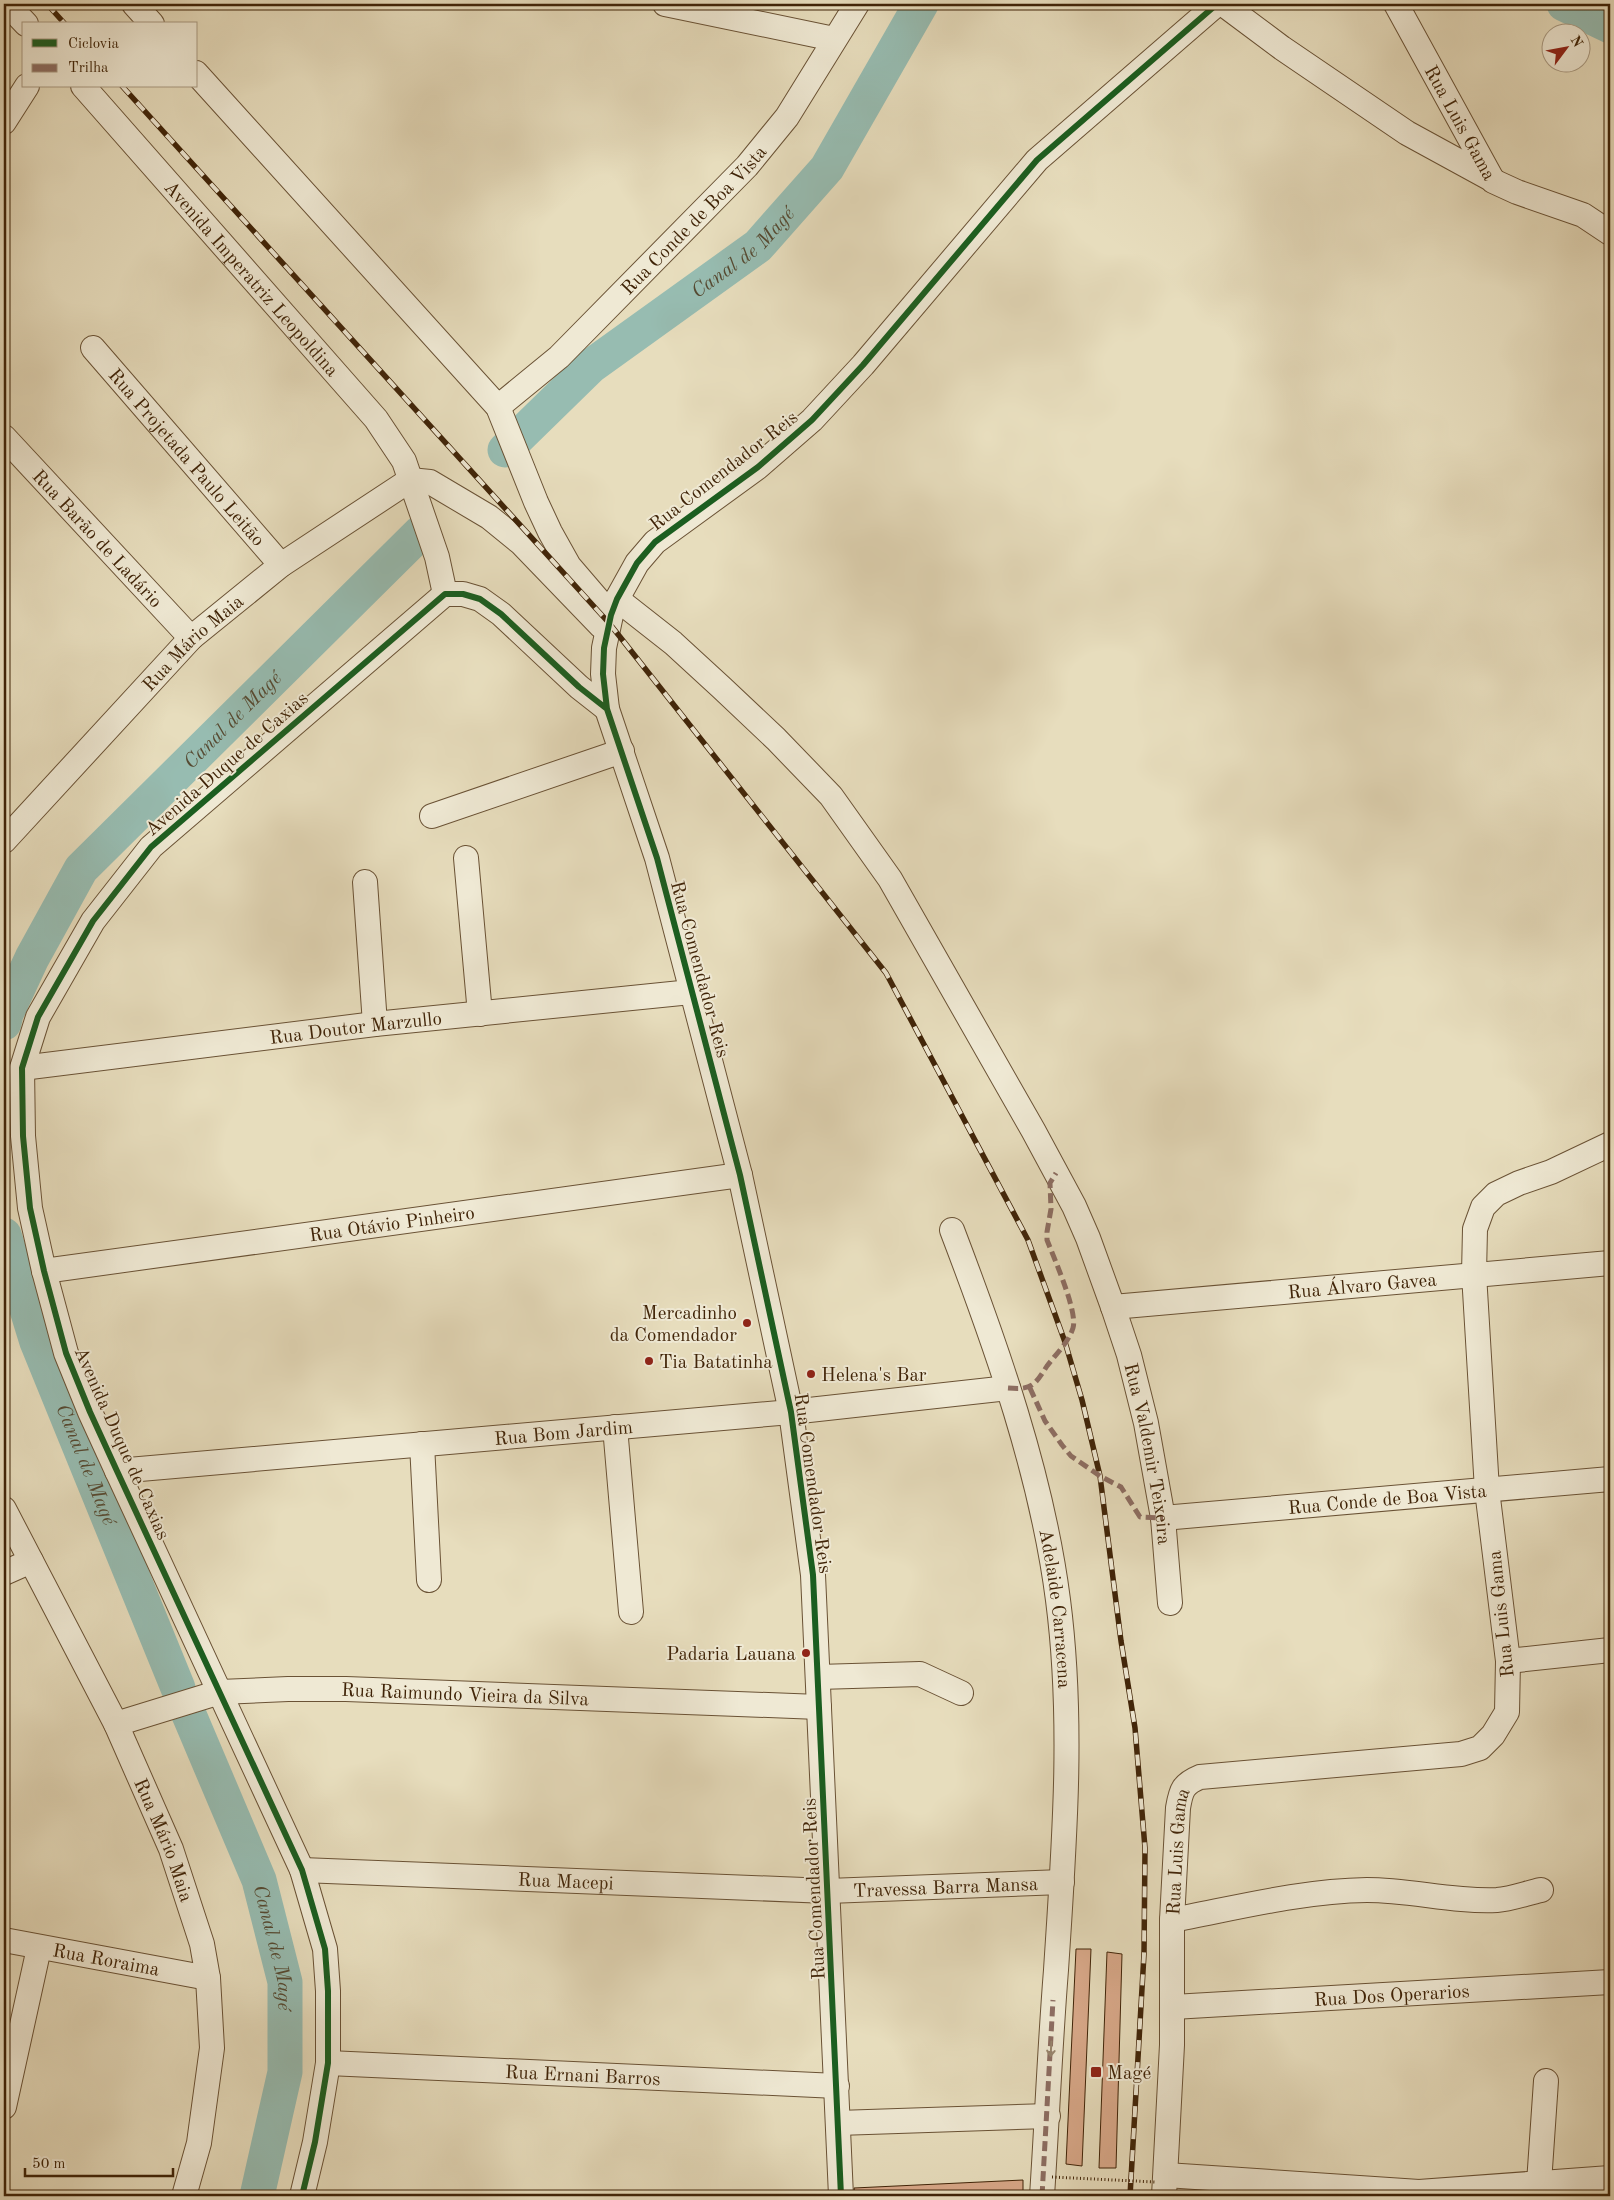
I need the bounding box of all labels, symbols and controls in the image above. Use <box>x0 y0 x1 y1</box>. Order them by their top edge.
legend <box>22 22 198 88</box>
north arrow <box>1542 22 1592 72</box>
text: N <box>1567 33 1585 50</box>
text: Ciclovia <box>68 37 120 52</box>
text: Trilha <box>68 61 109 76</box>
street label: Rua Luis Gama <box>1420 63 1498 185</box>
street label: Rua Conde de Boa Vista <box>619 143 772 300</box>
street label: Avenida Imperatriz Leopoldina <box>160 179 341 382</box>
water label: Canal de Magé <box>688 203 800 303</box>
street label: Rua Projetada Paulo Leitão <box>104 366 267 551</box>
street label: Rua Comendador Reis <box>647 408 802 536</box>
street label: Rua Barão de Ladário <box>28 467 165 612</box>
street label: Rua Mário Maia <box>140 592 248 696</box>
water label: Canal de Magé <box>181 667 287 773</box>
street label: Avenida Duque de Caxias <box>143 689 313 841</box>
street label: Rua Comendador Reis <box>666 879 731 1060</box>
street label: Rua Doutor Marzullo <box>268 1010 443 1049</box>
street label: Rua Otávio Pinheiro <box>308 1205 476 1246</box>
street label: Rua Álvaro Gavea <box>1287 1271 1438 1303</box>
place label: Mercadinho da Comendador <box>610 1305 737 1346</box>
marker: Mercadinho da Comendador <box>741 1317 753 1329</box>
street label: Avenida Duque de Caxias <box>70 1345 172 1543</box>
place label: Tia Batatinha <box>659 1354 773 1373</box>
marker: Tia Batatinha <box>643 1355 655 1367</box>
street label: Rua Valdemir Teixeira <box>1119 1361 1172 1546</box>
place label: Helena's Bar <box>821 1367 927 1386</box>
marker: Helena's Bar <box>805 1368 817 1380</box>
street label: Rua Comendador Reis <box>789 1392 834 1575</box>
water label: Canal de Magé <box>51 1402 119 1530</box>
street label: Rua Bom Jardim <box>493 1419 634 1450</box>
street label: Rua Conde de Boa Vista <box>1287 1483 1488 1519</box>
street label: Adelaide Carracena <box>1034 1528 1072 1689</box>
street label: Rua Luis Gama <box>1486 1549 1519 1678</box>
place label: Padaria Lauana <box>666 1646 797 1665</box>
marker: Padaria Lauana <box>800 1647 812 1659</box>
street label: Rua Raimundo Vieira da Silva <box>341 1682 590 1710</box>
street label: Rua Mário Maia <box>129 1776 195 1905</box>
street label: Rua Luis Gama <box>1165 1785 1195 1916</box>
street label: Rua Comendador Reis <box>801 1797 830 1980</box>
street label: Rua Macepi <box>517 1872 614 1894</box>
street label: Travessa Barra Mansa <box>853 1876 1039 1902</box>
water label: Canal de Magé <box>249 1883 293 2012</box>
street label: Rua Roraima <box>51 1942 161 1981</box>
street label: Rua Dos Operarios <box>1313 1983 1470 2011</box>
one-way arrow <box>1047 2041 1056 2057</box>
street label: Rua Ernani Barros <box>504 2064 661 2090</box>
marker: Magé <box>1089 2065 1103 2079</box>
place label: Magé <box>1107 2065 1151 2084</box>
scale bar <box>25 2145 172 2177</box>
text: 50 m <box>32 2157 66 2172</box>

